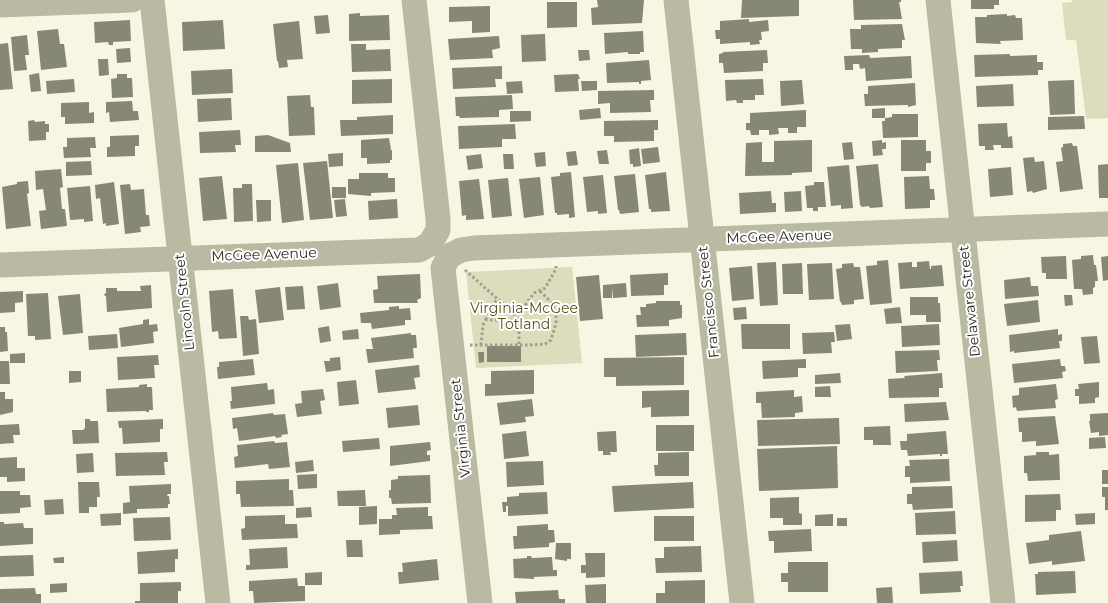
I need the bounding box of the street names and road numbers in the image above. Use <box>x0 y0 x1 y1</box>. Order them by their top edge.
street label: McGee Avenue <box>726 227 832 247</box>
street label: Delaware Street <box>956 244 984 358</box>
street label: McGee Avenue <box>211 245 317 265</box>
street label: Francisco Street <box>695 245 723 359</box>
street label: Lincoln Street <box>172 253 198 351</box>
street label: Virginia Street <box>447 378 475 478</box>

